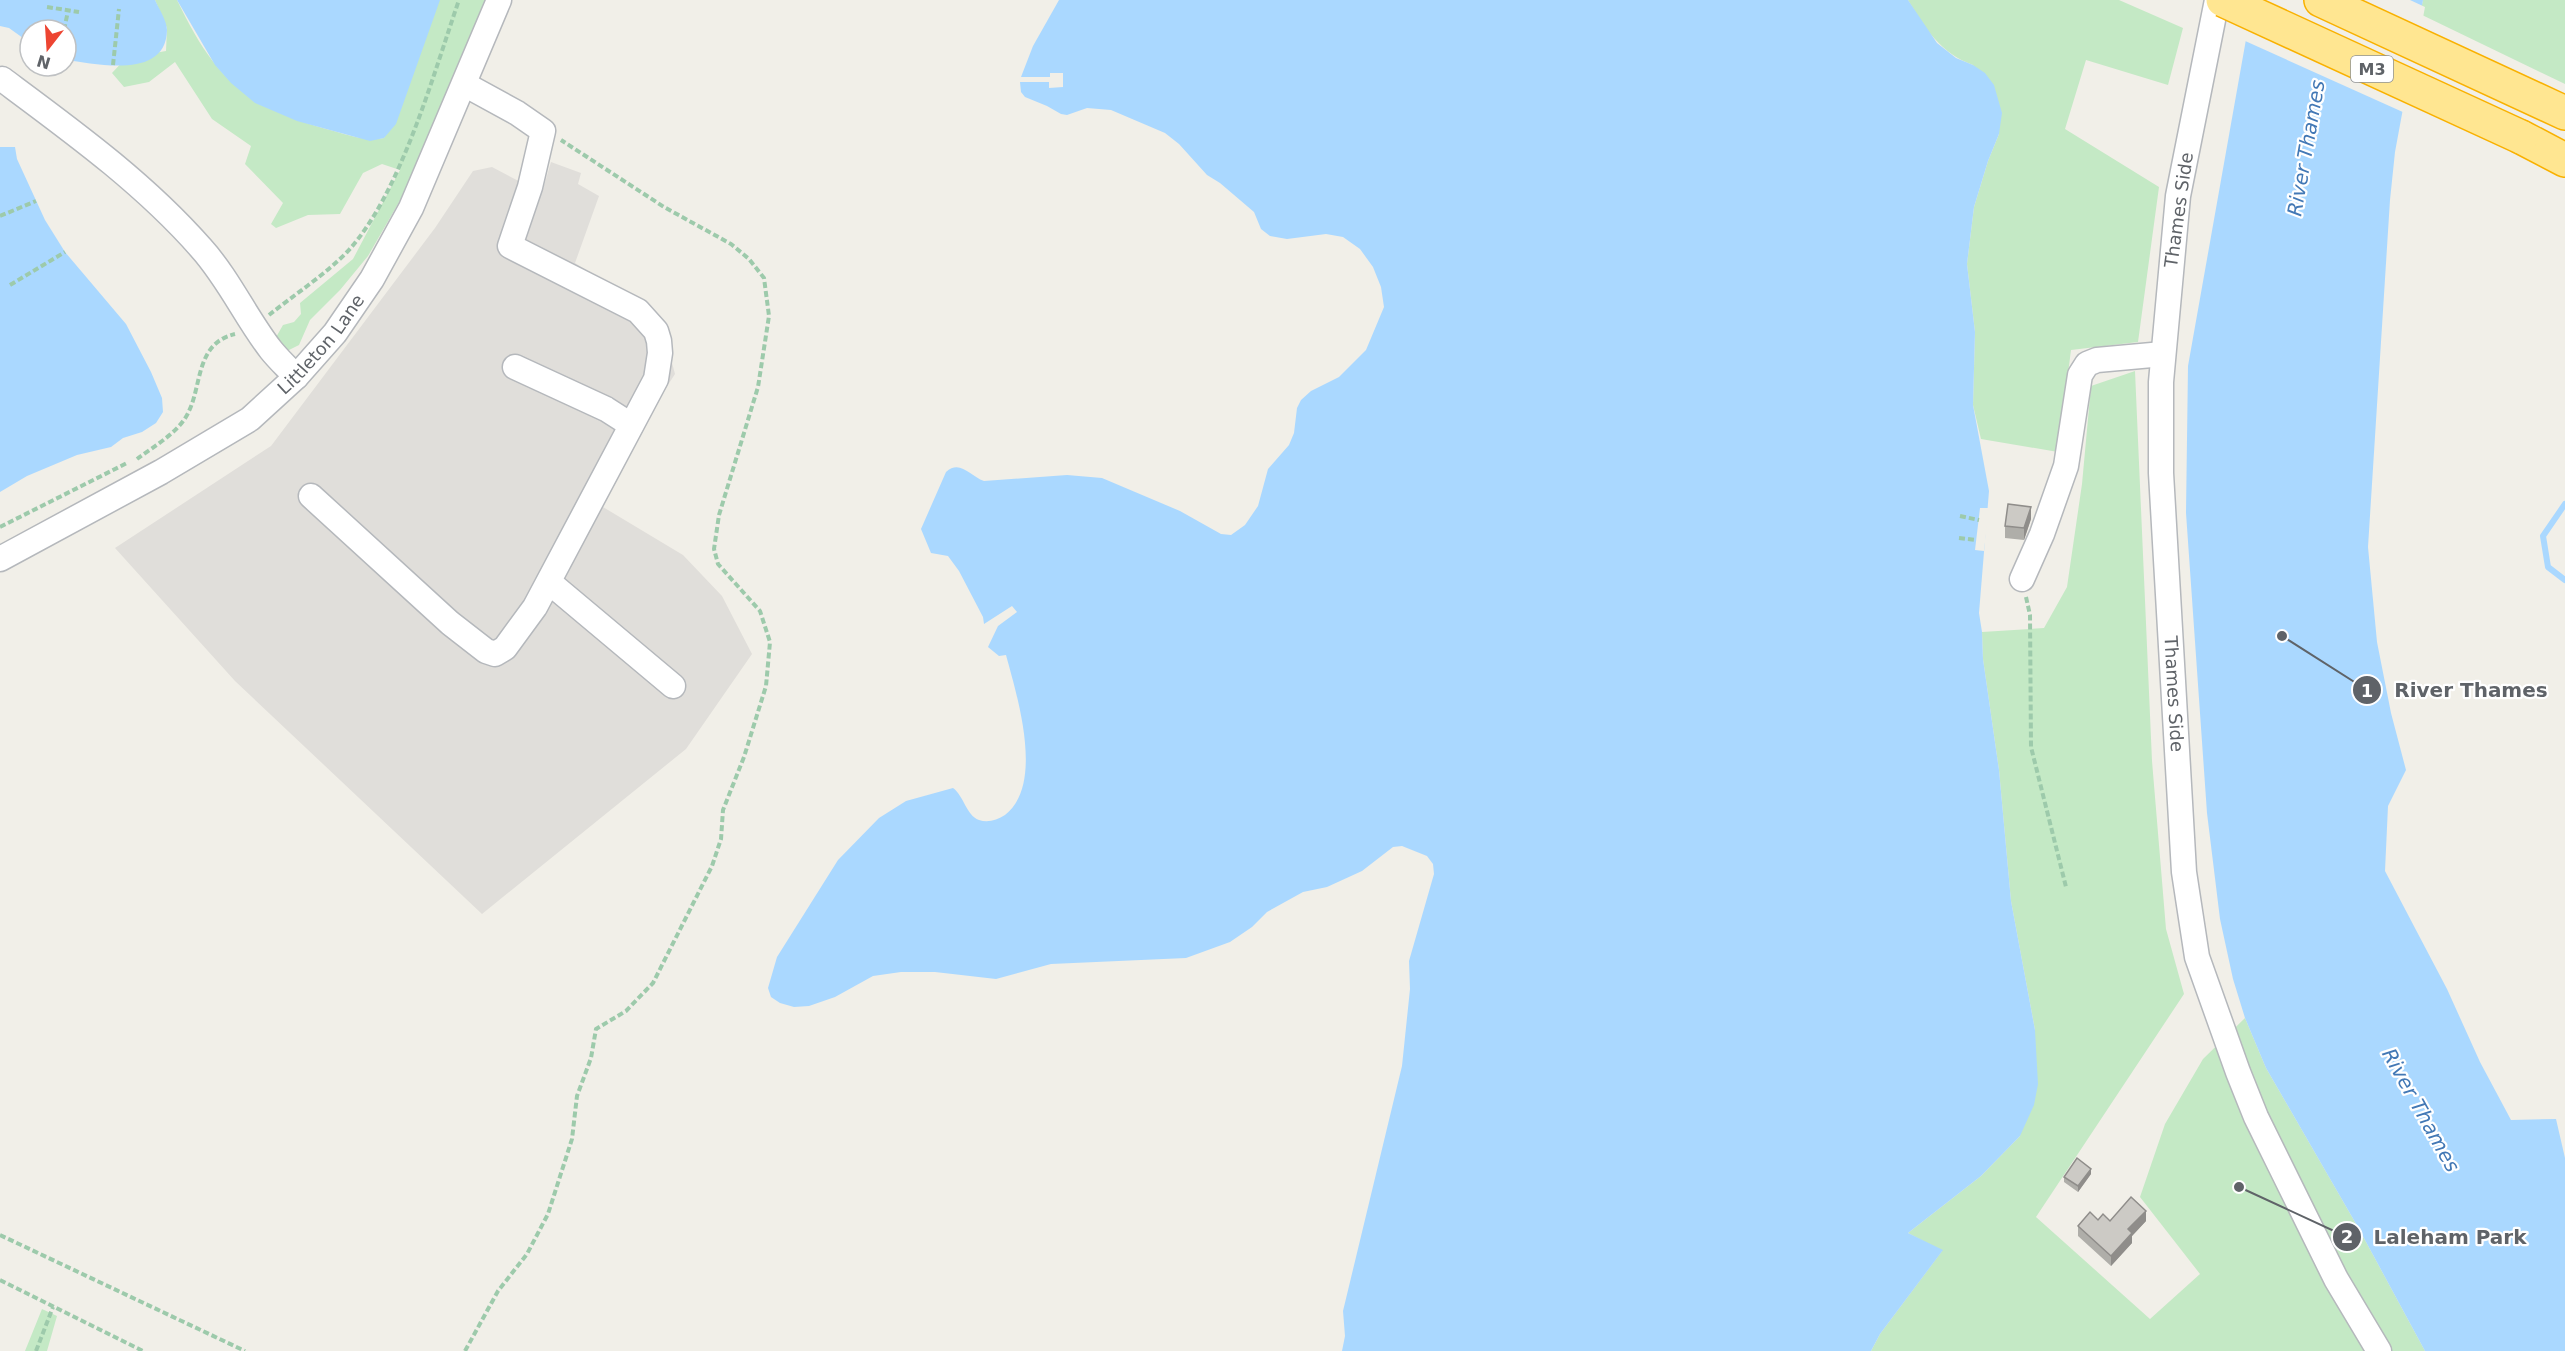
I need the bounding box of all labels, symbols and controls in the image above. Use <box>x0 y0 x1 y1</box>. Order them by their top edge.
north arrow <box>18 18 78 78</box>
text: N <box>35 51 53 73</box>
road number: M3 <box>2351 56 2393 82</box>
water label: River Thames <box>2282 78 2330 218</box>
street label: Thames Side <box>2160 151 2197 270</box>
street label: Littleton Lane <box>273 290 368 398</box>
street label: Thames Side <box>2160 634 2188 753</box>
callout: River Thames <box>2352 671 2559 709</box>
text: River Thames <box>2394 678 2548 702</box>
text: 1 <box>2361 680 2373 701</box>
water label: River Thames <box>2377 1044 2465 1176</box>
callout: Laleham Park <box>2332 1218 2539 1256</box>
text: Laleham Park <box>2374 1225 2527 1249</box>
text: 2 <box>2341 1226 2353 1247</box>

